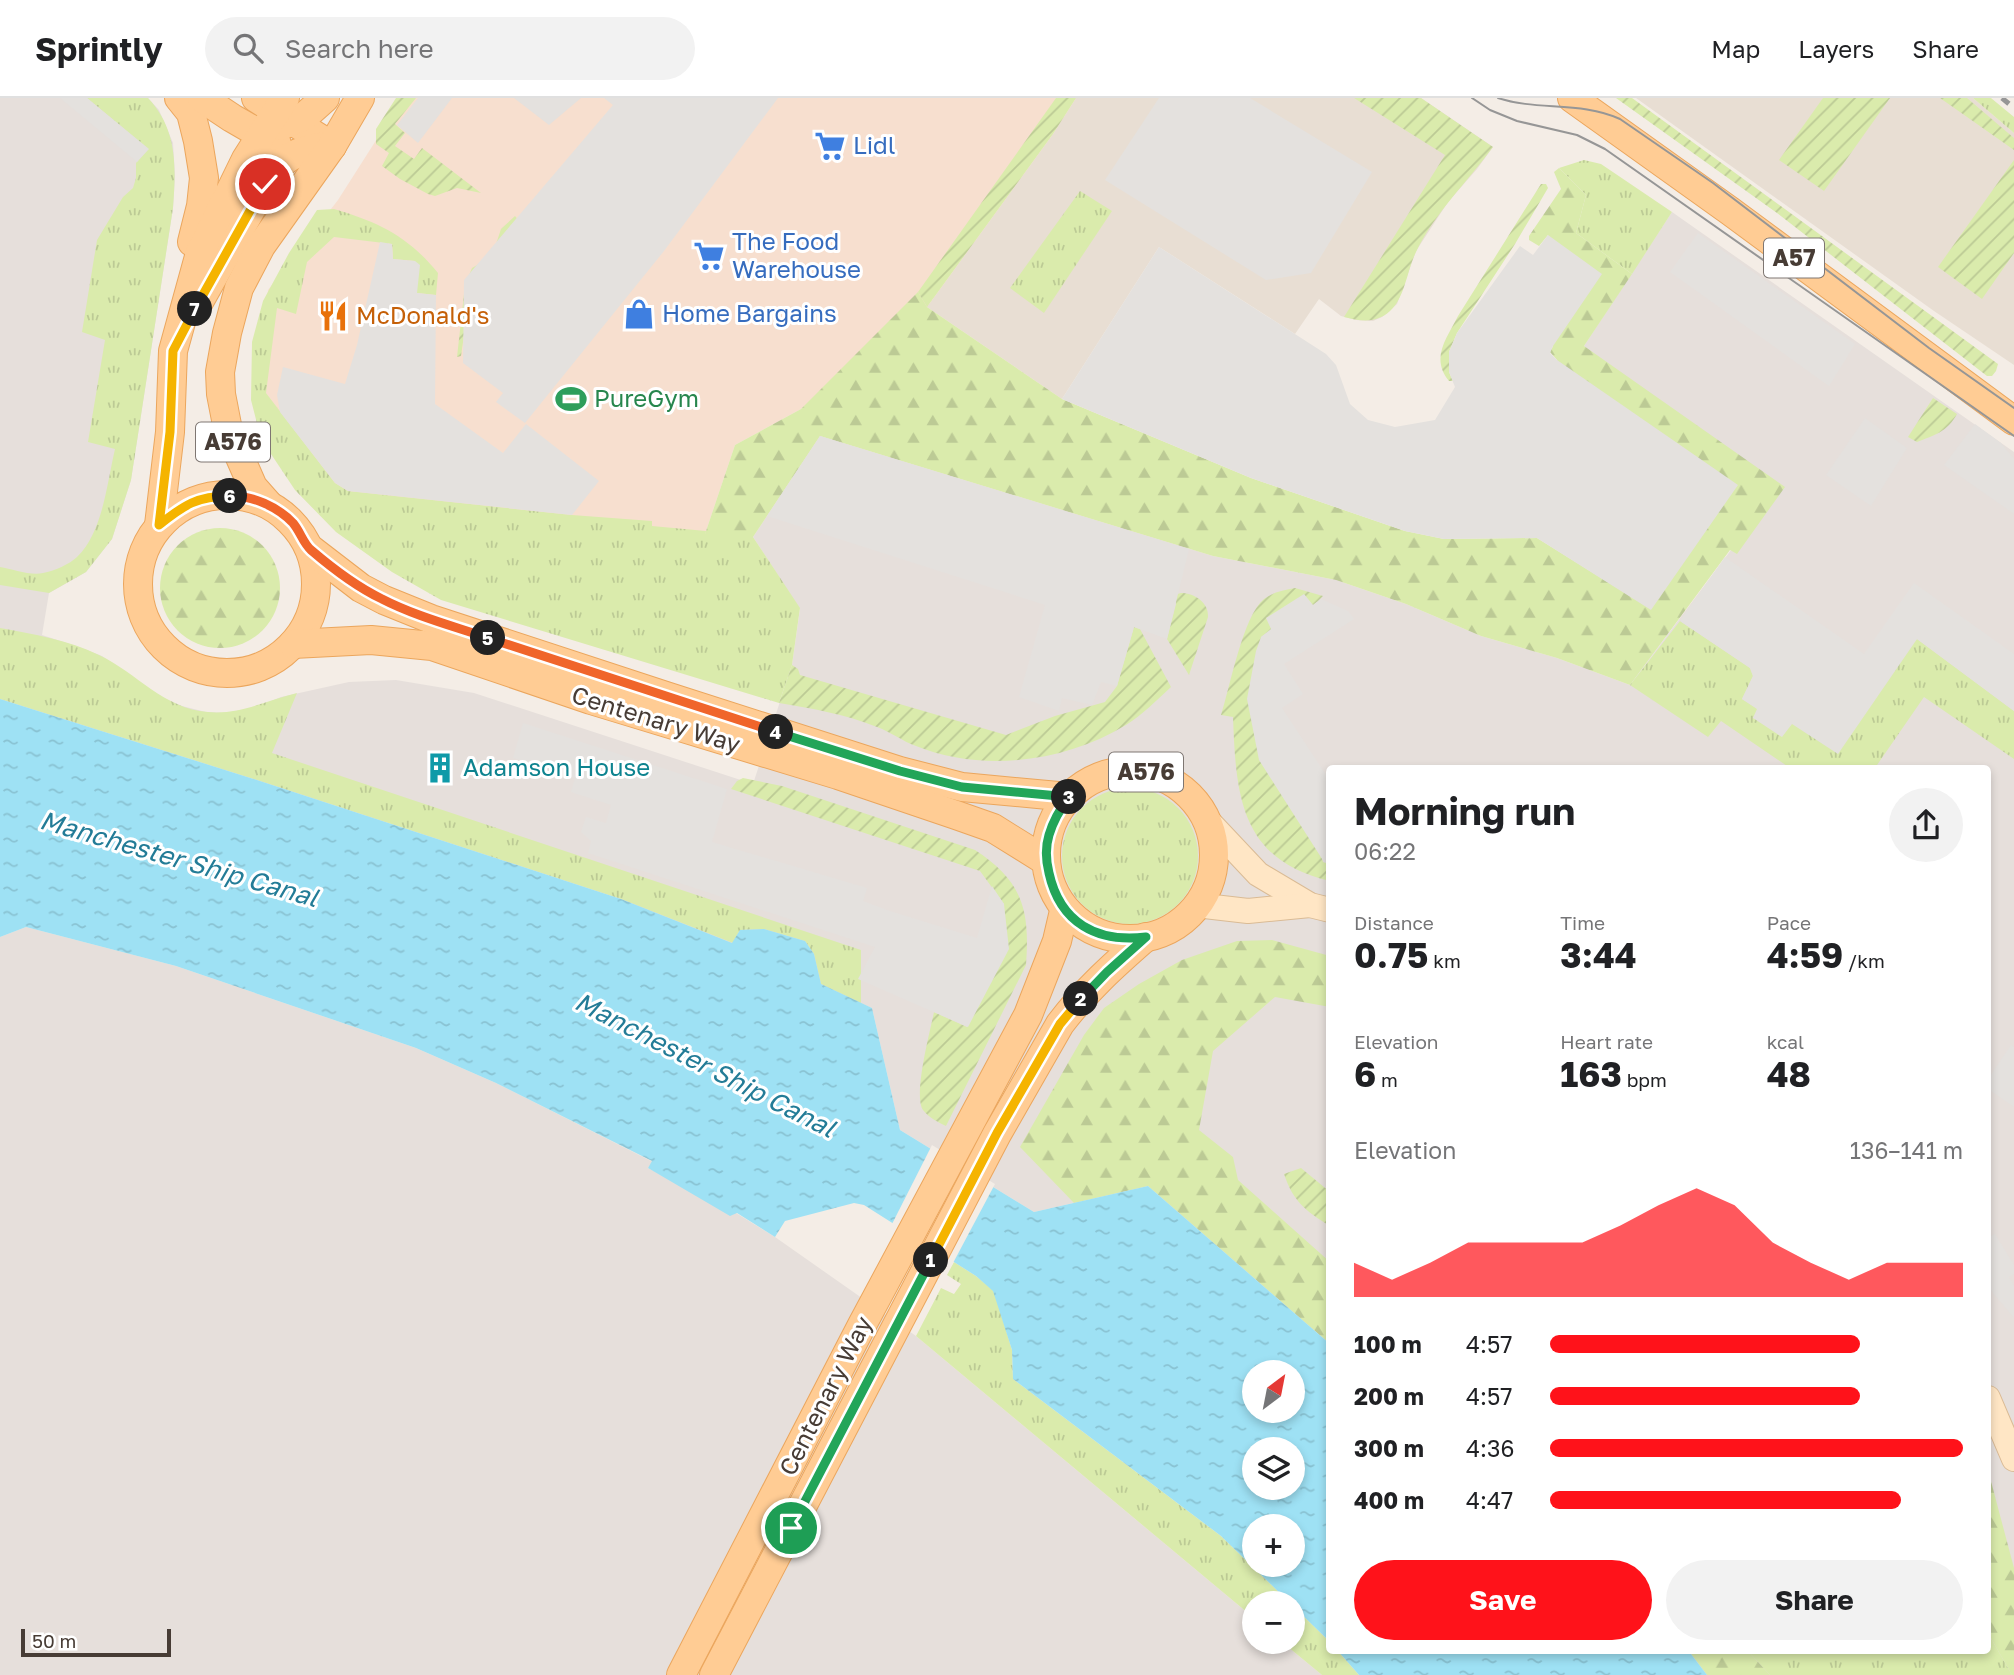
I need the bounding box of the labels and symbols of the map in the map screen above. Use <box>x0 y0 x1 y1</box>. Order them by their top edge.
supermarket icon: Lidl <box>813 129 847 163</box>
place label: Lidl <box>853 130 896 159</box>
pin <box>235 154 295 214</box>
place label: The Food Warehouse <box>732 226 861 283</box>
road number: A57 <box>1764 238 1824 278</box>
supermarket icon: The Food Warehouse <box>692 239 726 273</box>
pin: 7 <box>178 292 212 326</box>
shop icon: Home Bargains <box>622 297 656 331</box>
place label: Home Bargains <box>662 298 837 327</box>
restaurant icon: McDonald's <box>316 299 350 333</box>
place label: McDonald's <box>356 300 489 329</box>
sports icon: PureGym <box>554 382 588 416</box>
place label: PureGym <box>594 383 699 412</box>
road number: A576 <box>196 422 270 462</box>
pin: 6 <box>212 478 247 514</box>
pin: 5 <box>470 620 505 656</box>
street label: Centenary Way <box>569 679 744 758</box>
pin: 4 <box>758 714 794 750</box>
building icon: Adamson House <box>423 751 457 785</box>
place label: Adamson House <box>463 752 650 781</box>
road number: A576 <box>1109 752 1183 792</box>
pin: 3 <box>1052 780 1086 814</box>
water label: Manchester Ship Canal <box>37 804 323 914</box>
pin: 2 <box>1064 982 1098 1016</box>
water label: Manchester Ship Canal <box>570 985 842 1144</box>
pin: 1 <box>914 1242 948 1278</box>
street label: Centenary Way <box>772 1311 877 1480</box>
north arrow <box>1242 1360 1306 1423</box>
pin <box>761 1498 821 1558</box>
scale bar <box>21 1626 172 1658</box>

